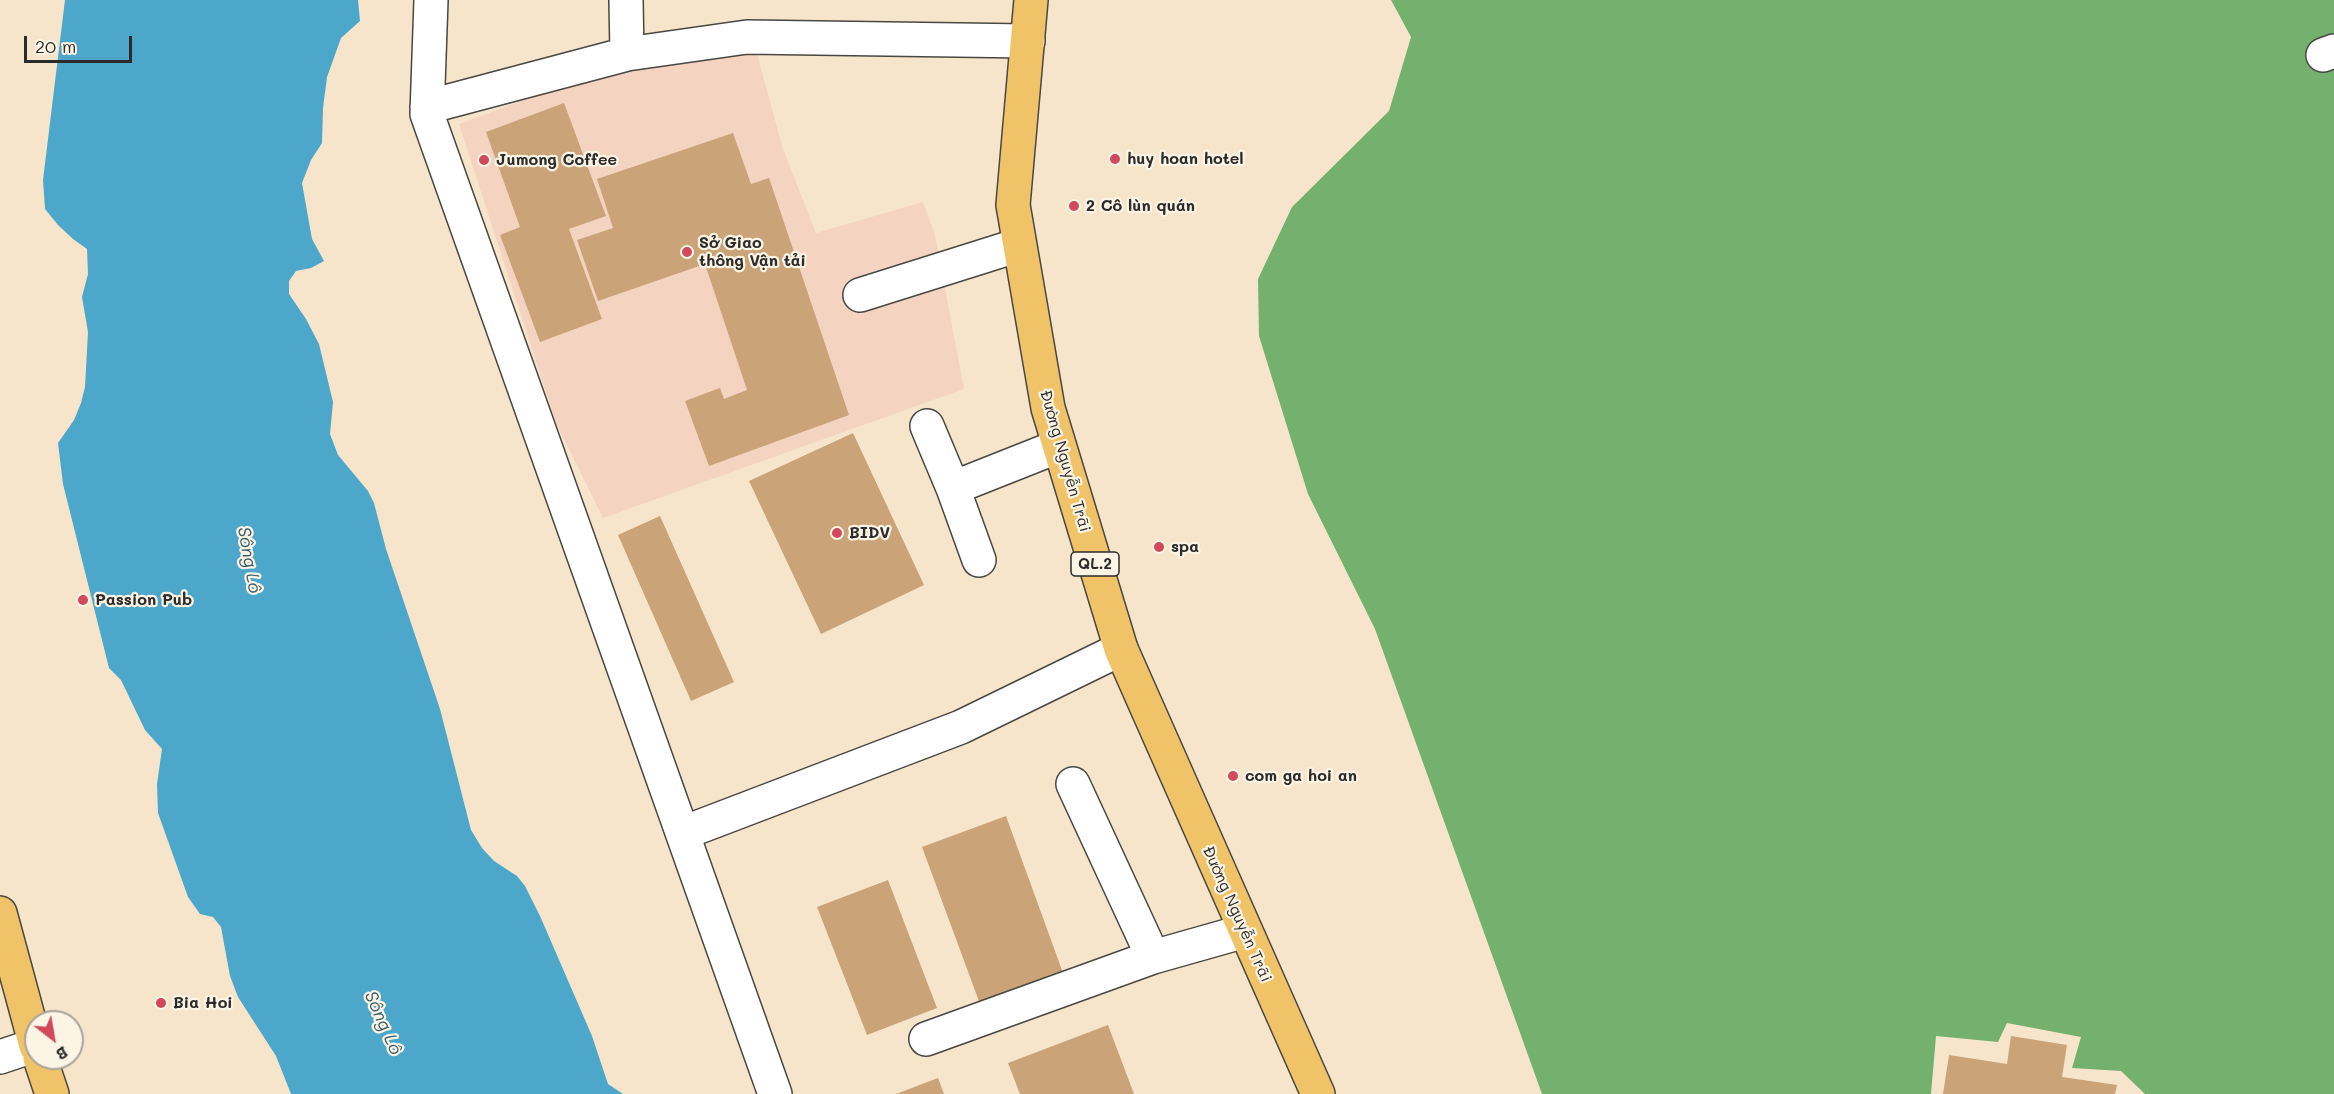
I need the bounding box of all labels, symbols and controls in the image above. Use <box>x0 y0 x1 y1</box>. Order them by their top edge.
scale bar <box>27 24 135 62</box>
text: 20 m <box>35 34 76 58</box>
place label: huy hoan hotel <box>1127 149 1244 169</box>
place label: Jumong Coffee <box>496 150 617 170</box>
marker: huy hoan hotel <box>1108 152 1122 166</box>
marker: Jumong Coffee <box>477 153 491 167</box>
place label: 2 Cô lùn quán <box>1086 196 1195 216</box>
marker: 2 Cô lùn quán <box>1067 199 1081 213</box>
place label: Sở Giao thông Vận tải <box>699 233 806 271</box>
marker: Sở Giao thông Vận tải <box>680 245 694 259</box>
street label: Đường Nguyễn Trãi <box>1036 388 1094 534</box>
place label: BIDV <box>849 523 890 543</box>
water label: Sông Lô <box>233 525 265 595</box>
marker: BIDV <box>830 526 844 540</box>
place label: spa <box>1171 537 1199 557</box>
marker: spa <box>1152 540 1166 554</box>
road number: QL.2 <box>1071 552 1119 576</box>
place label: Passion Pub <box>95 590 192 610</box>
marker: Passion Pub <box>76 593 90 607</box>
place label: com ga hoi an <box>1245 766 1357 786</box>
marker: com ga hoi an <box>1226 769 1240 783</box>
street label: Đường Nguyễn Trãi <box>1198 843 1276 985</box>
water label: Sông Lô <box>359 988 407 1058</box>
place label: Bia Hoi <box>173 993 233 1013</box>
marker: Bia Hoi <box>154 996 168 1010</box>
north arrow <box>24 1010 84 1070</box>
text: B <box>52 1042 73 1066</box>

